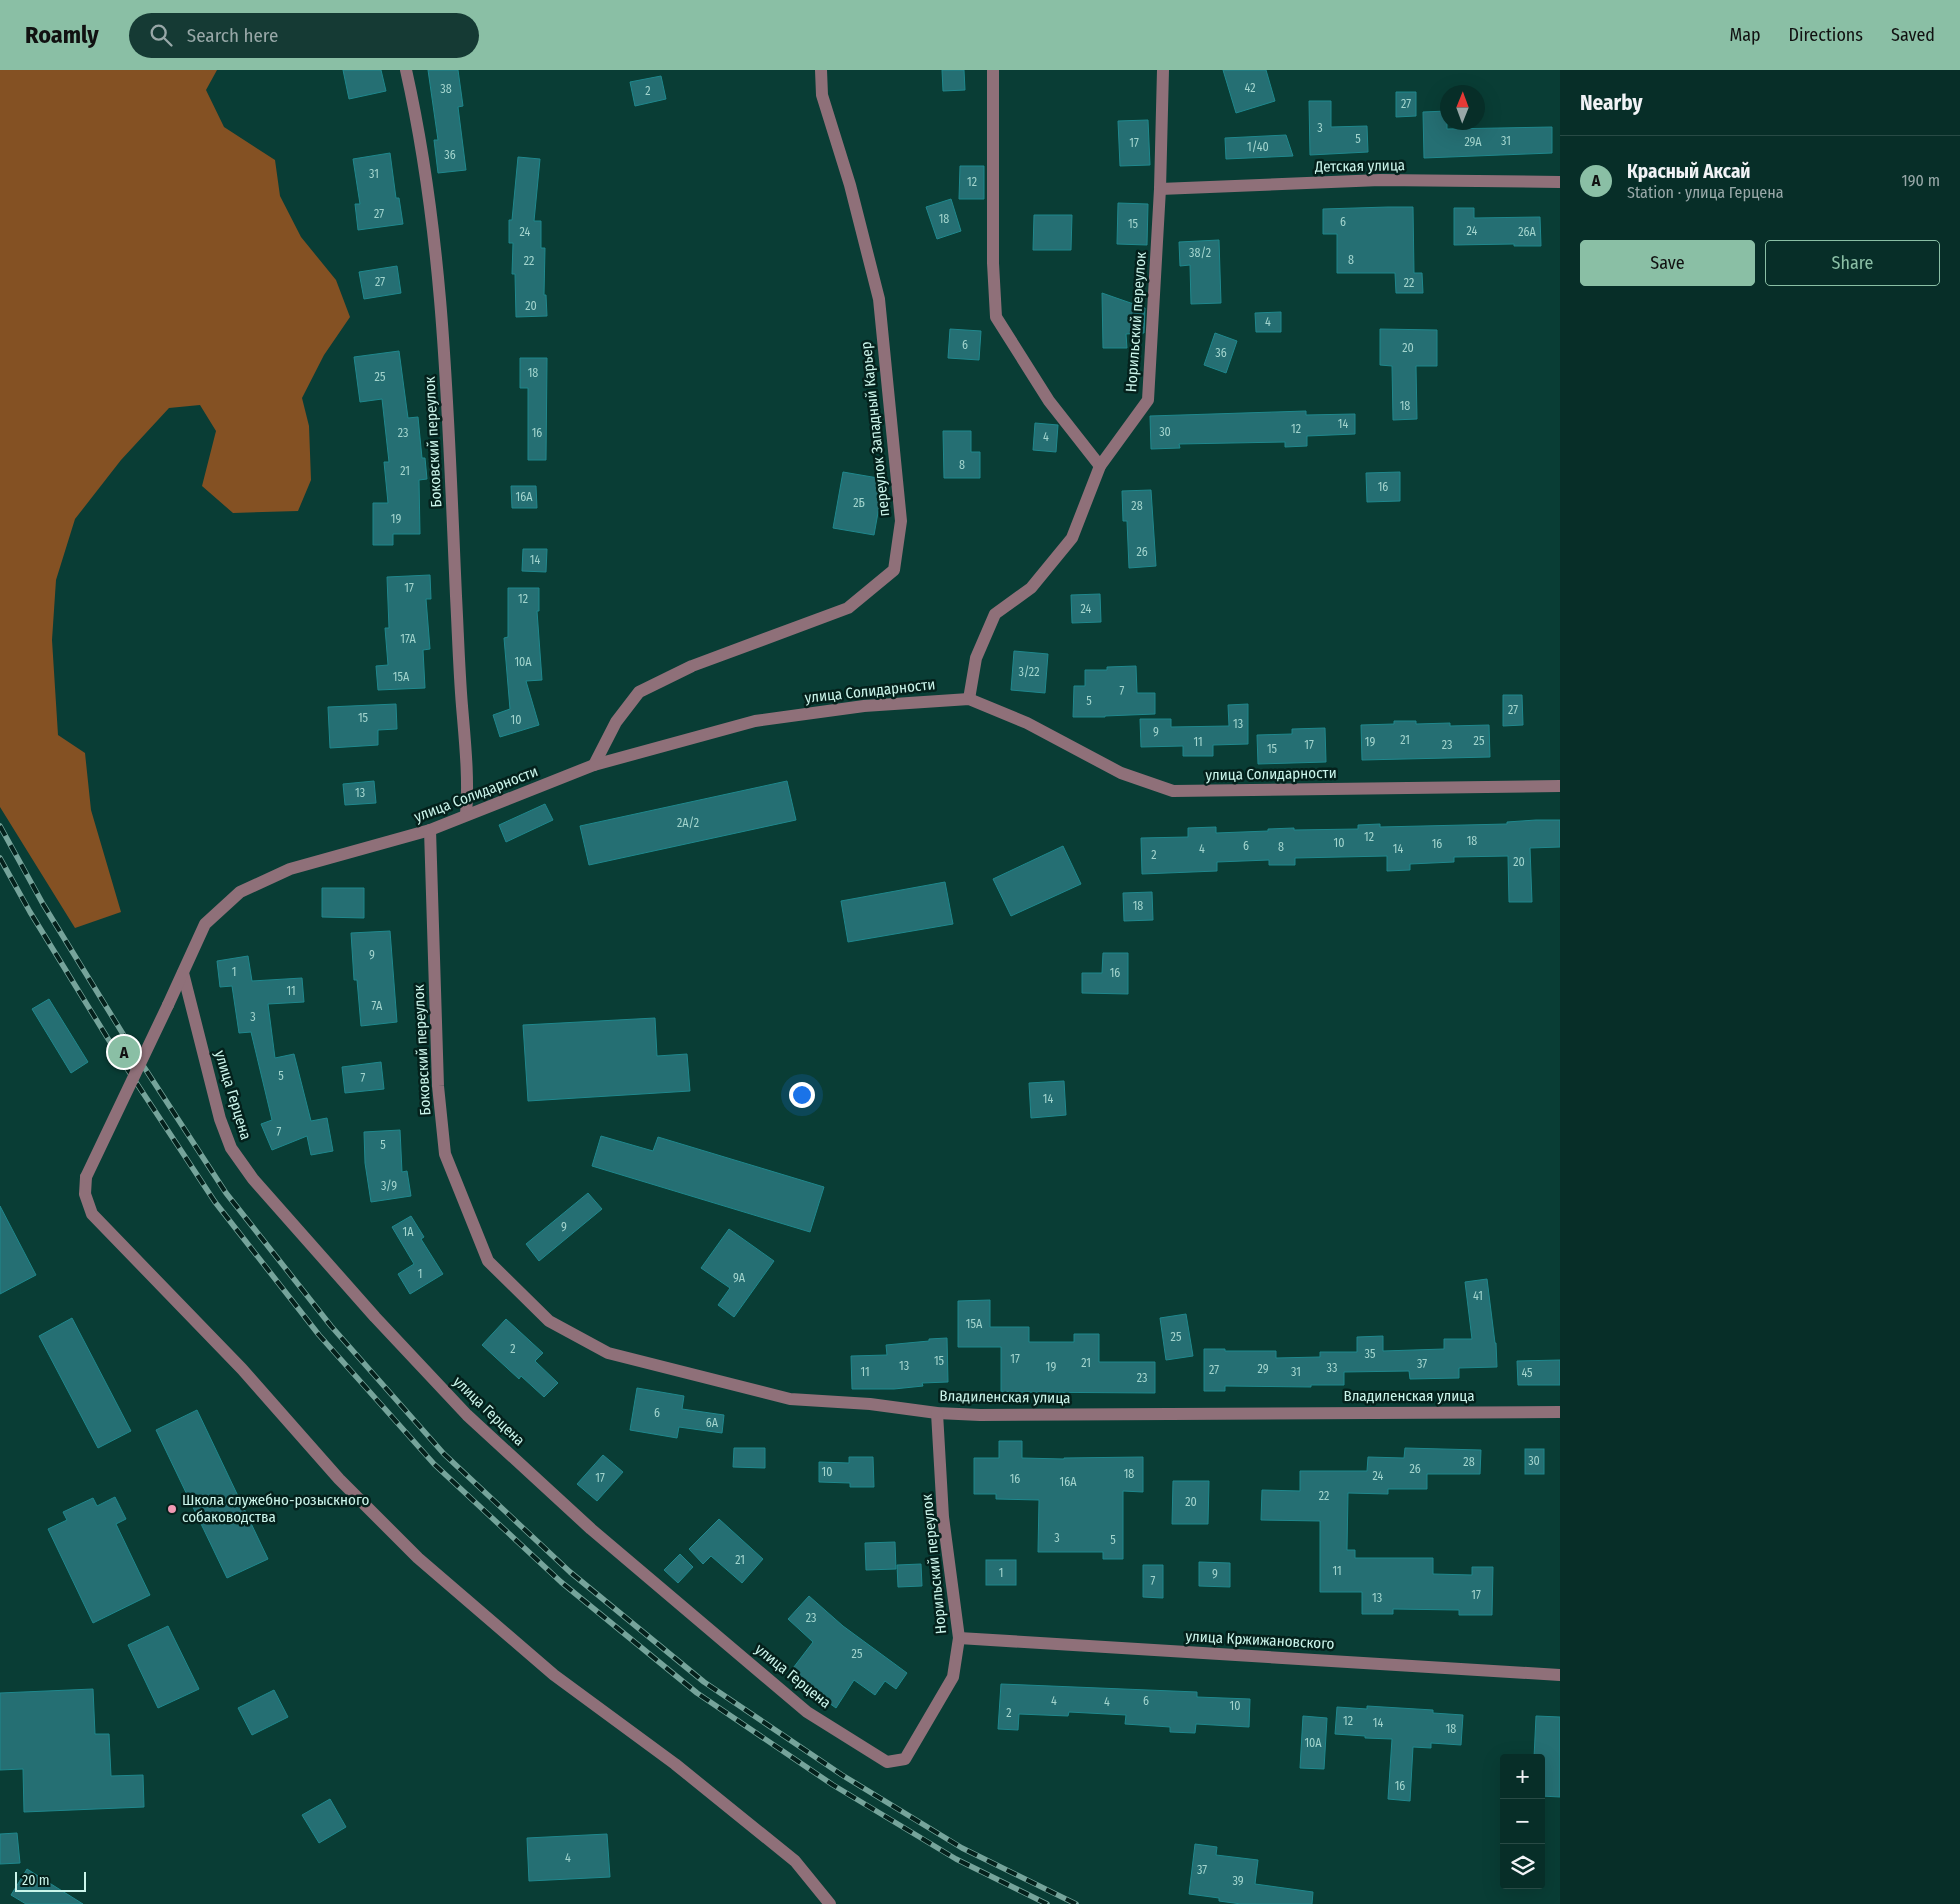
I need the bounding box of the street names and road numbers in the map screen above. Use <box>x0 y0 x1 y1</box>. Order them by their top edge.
street label: Детская улица <box>1314 156 1405 176</box>
street label: Норильский переулок <box>1122 251 1150 393</box>
street label: переулок Западный Карьер <box>857 341 893 517</box>
street label: Боковский переулок <box>421 376 445 508</box>
street label: улица Солидарности <box>804 675 936 707</box>
street label: улица Солидарности <box>411 762 541 826</box>
street label: улица Солидарности <box>1205 764 1337 784</box>
street label: Боковский переулок <box>410 984 434 1116</box>
street label: улица Герцена <box>211 1048 255 1142</box>
street label: улица Герцена <box>450 1372 528 1450</box>
street label: Владиленская улица <box>939 1387 1071 1407</box>
street label: Владиленская улица <box>1343 1387 1475 1405</box>
street label: Норильский переулок <box>918 1493 950 1635</box>
street label: улица Кржижановского <box>1185 1627 1335 1653</box>
street label: улица Герцена <box>751 1640 835 1712</box>

